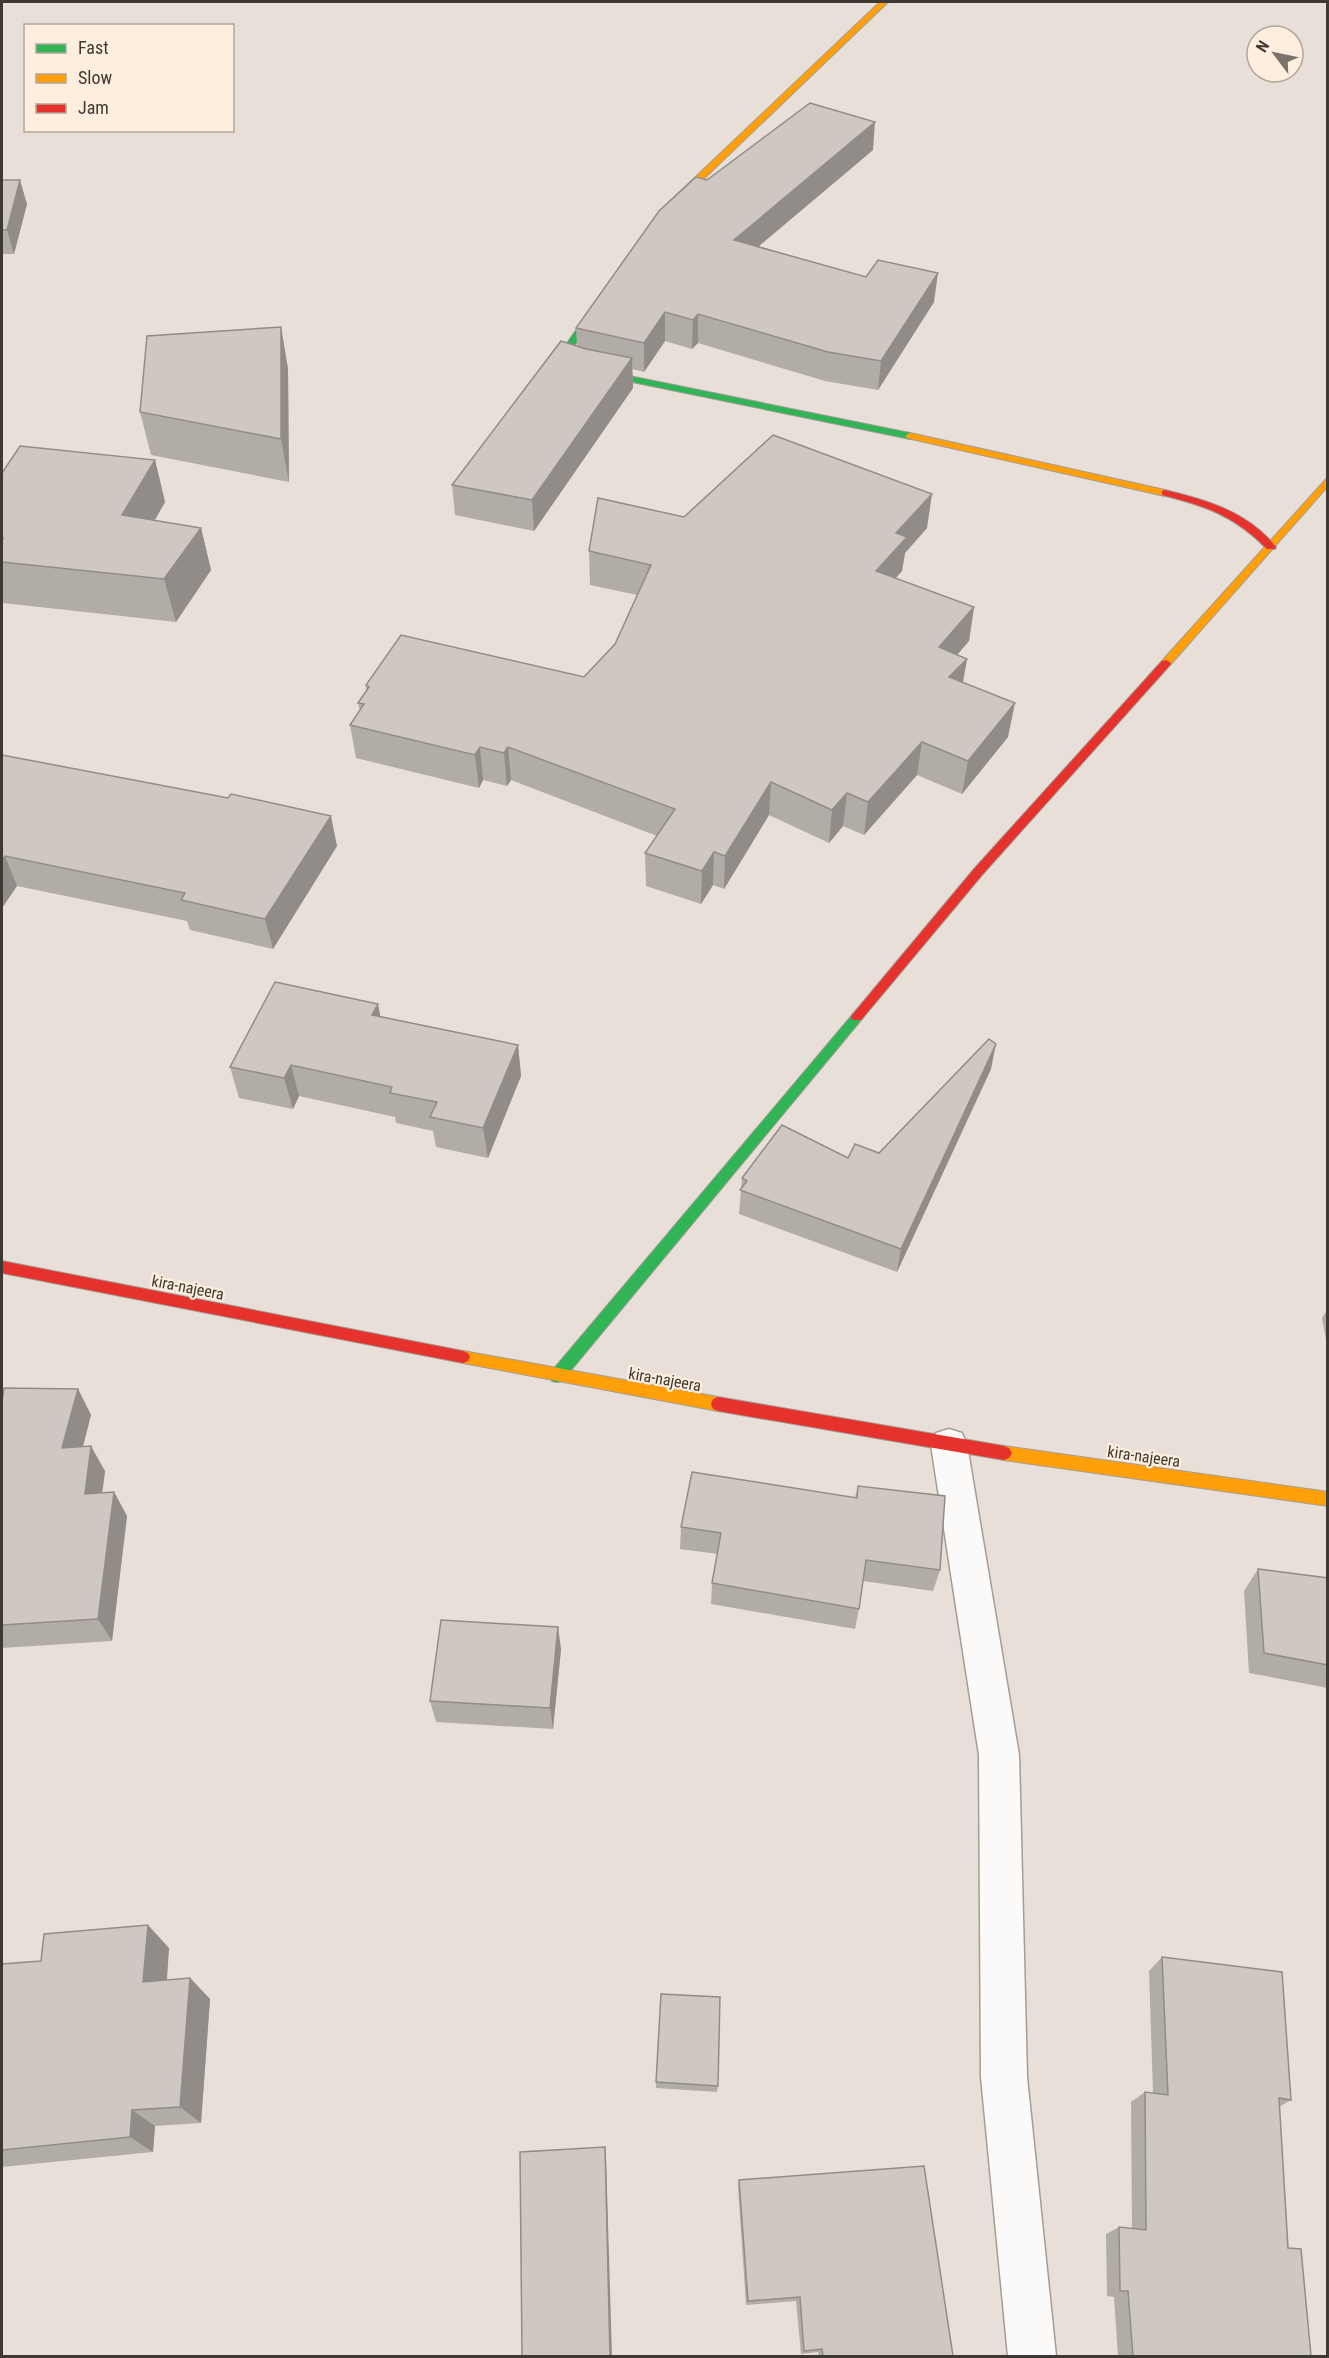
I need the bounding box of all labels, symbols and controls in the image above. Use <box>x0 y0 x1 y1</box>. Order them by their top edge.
legend <box>24 24 234 132</box>
north arrow <box>1245 24 1305 84</box>
text: Fast <box>78 37 109 58</box>
text: N <box>1252 37 1273 56</box>
text: Slow <box>78 67 113 88</box>
text: Jam <box>78 97 109 118</box>
street label: kira-najeera <box>150 1271 226 1304</box>
street label: kira-najeera <box>627 1364 703 1395</box>
street label: kira-najeera <box>1106 1442 1182 1471</box>

